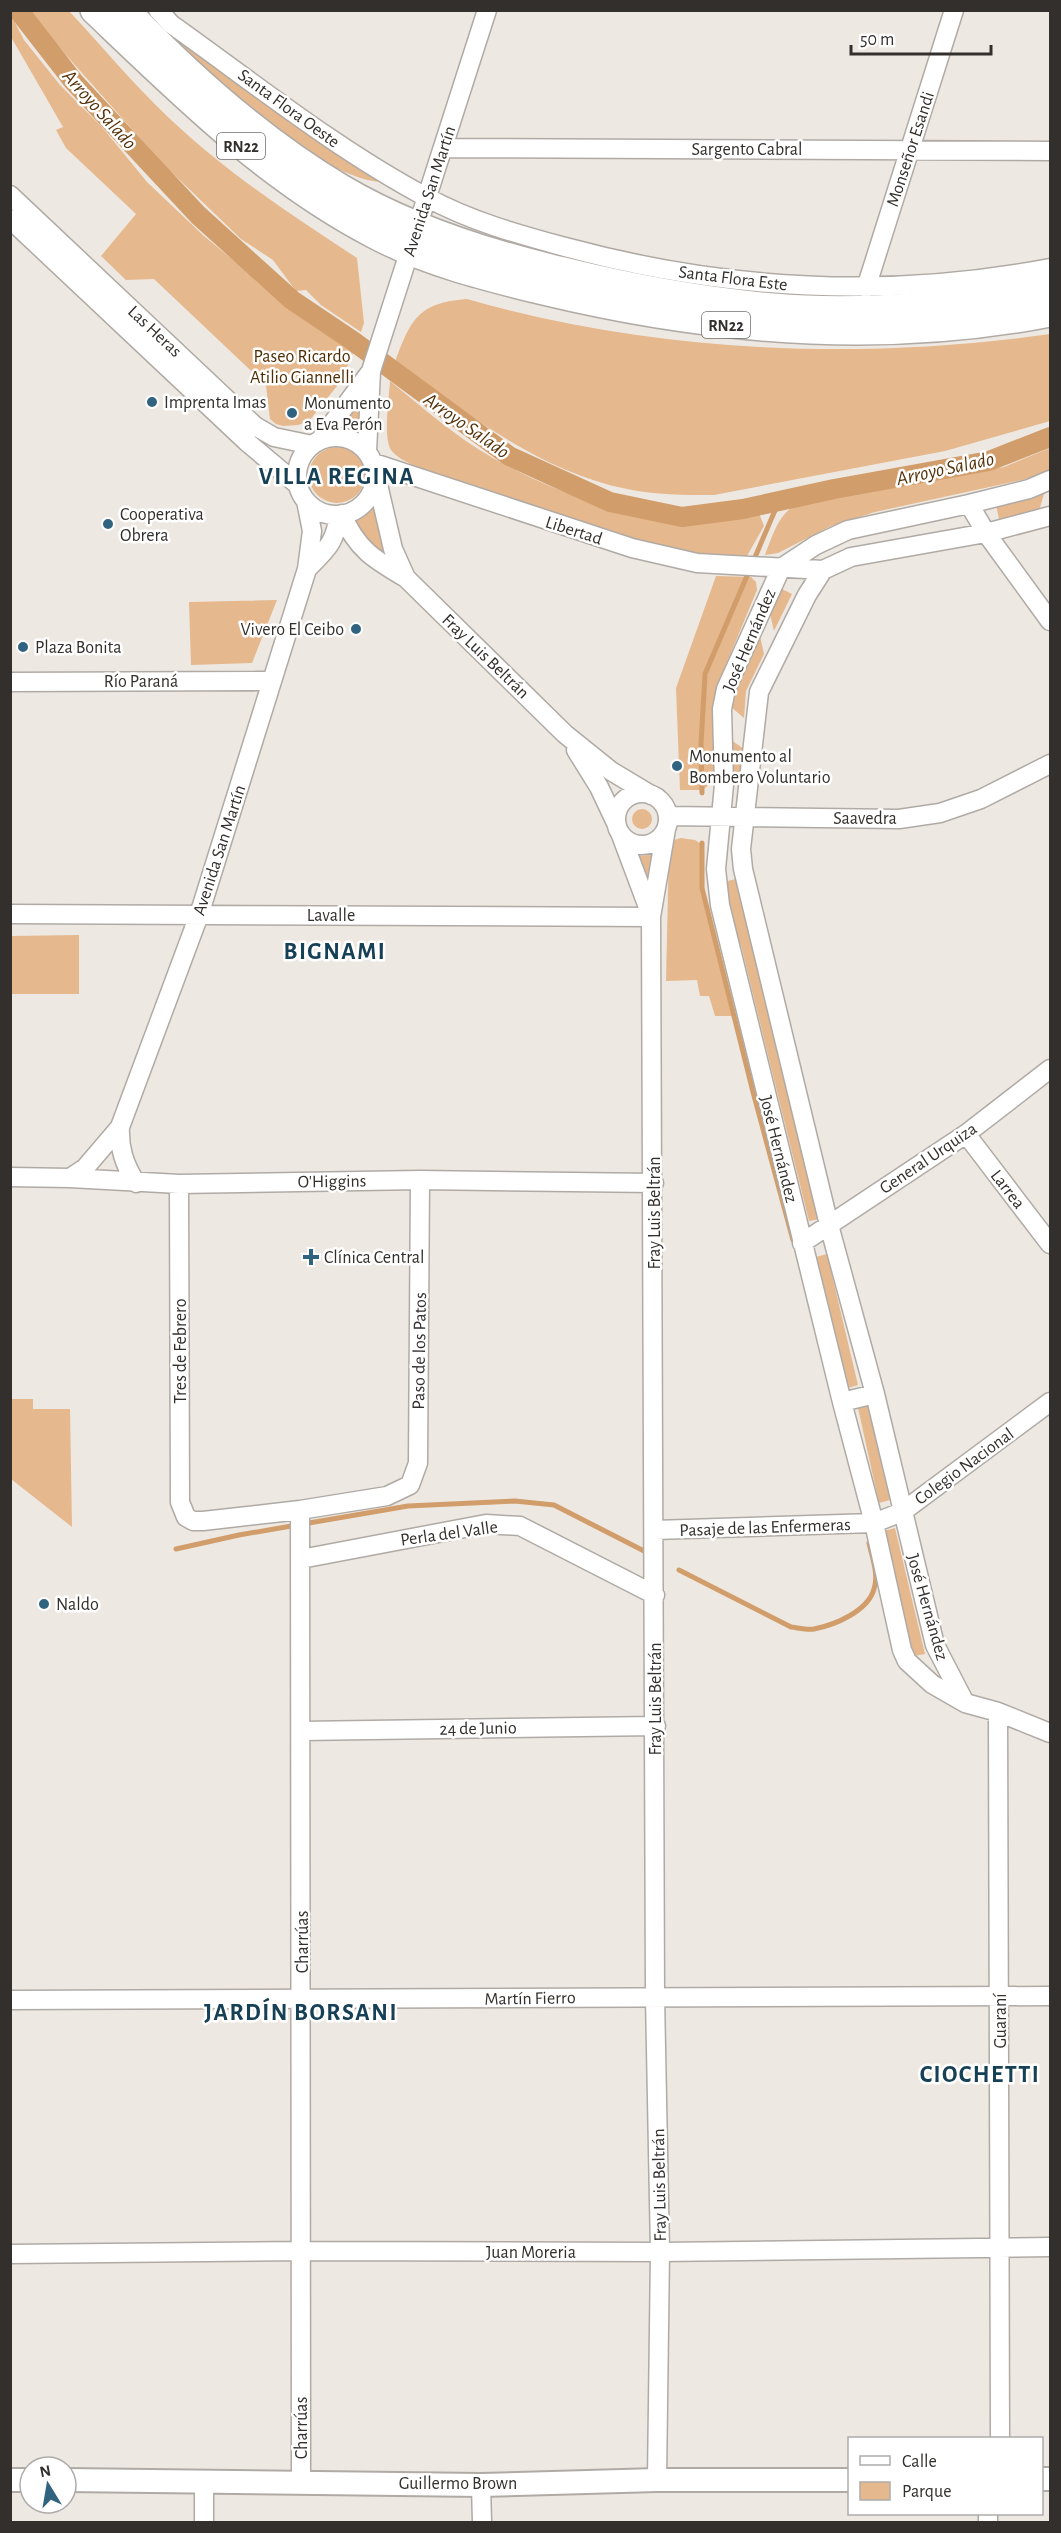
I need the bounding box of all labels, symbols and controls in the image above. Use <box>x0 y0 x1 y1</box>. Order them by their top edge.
scale bar <box>851 18 990 56</box>
text: 50 m <box>860 31 894 49</box>
water label: Arroyo Salado <box>58 65 140 153</box>
street label: Santa Flora Oeste <box>234 66 342 152</box>
street label: Monseñor Esandi <box>884 90 938 209</box>
street label: Avenida San Martín <box>400 124 460 259</box>
road number: RN22 <box>217 133 265 159</box>
street label: Sargento Cabral <box>692 141 802 159</box>
street label: Santa Flora Este <box>677 263 788 295</box>
street label: Las Heras <box>124 303 185 361</box>
road number: RN22 <box>702 312 750 338</box>
park label: Paseo Ricardo Atilio Giannelli <box>250 348 354 387</box>
water label: Arroyo Salado <box>419 389 513 462</box>
place label: Imprenta Imas <box>164 394 266 412</box>
marker: Imprenta Imas <box>145 395 159 409</box>
place label: Monumento a Eva Perón <box>304 395 391 434</box>
marker: Monumento a Eva Perón <box>285 406 299 420</box>
water label: Arroyo Salado <box>894 449 996 489</box>
district label: VILLA REGINA <box>259 465 415 489</box>
place label: Cooperativa Obrera <box>120 506 204 545</box>
street label: Libertad <box>543 513 604 549</box>
marker: Cooperativa Obrera <box>101 517 115 531</box>
street label: José Hernández <box>720 586 780 694</box>
street label: Fray Luis Beltrán <box>438 611 532 703</box>
place label: Vivero El Ceibo <box>240 621 344 639</box>
marker: Vivero El Ceibo <box>349 622 363 636</box>
place label: Plaza Bonita <box>35 639 122 657</box>
marker: Plaza Bonita <box>16 640 30 654</box>
street label: Río Paraná <box>104 673 178 691</box>
place label: Monumento al Bombero Voluntario <box>689 748 831 787</box>
marker: Monumento al Bombero Voluntario <box>670 759 684 773</box>
street label: Avenida San Martín <box>190 783 250 918</box>
street label: Saavedra <box>833 810 897 828</box>
street label: Lavalle <box>307 907 355 925</box>
district label: BIGNAMI <box>284 940 386 964</box>
street label: José Hernández <box>756 1094 800 1205</box>
street label: General Urquiza <box>877 1120 980 1198</box>
street label: Fray Luis Beltrán <box>646 1156 664 1270</box>
street label: Larrea <box>987 1167 1028 1212</box>
street label: O'Higgins <box>298 1172 367 1192</box>
marker: Clínica Central <box>302 1248 320 1266</box>
place label: Clínica Central <box>324 1249 425 1267</box>
street label: Paso de los Patos <box>410 1292 430 1410</box>
street label: Tres de Febrero <box>172 1298 190 1404</box>
street label: Colegio Nacional <box>912 1425 1017 1509</box>
street label: Pasaje de las Enfermeras <box>679 1516 851 1540</box>
street label: Perla del Valle <box>399 1518 499 1550</box>
street label: José Hernández <box>903 1552 951 1663</box>
place label: Naldo <box>56 1596 99 1614</box>
marker: Naldo <box>37 1597 51 1611</box>
street label: Fray Luis Beltrán <box>647 1642 665 1756</box>
street label: 24 de Junio <box>439 1719 517 1739</box>
street label: Charrúas <box>294 1911 312 1973</box>
street label: Martín Fierro <box>484 1989 576 2009</box>
street label: Guaraní <box>992 1993 1010 2049</box>
district label: JARDÍN BORSANI <box>204 1997 398 2025</box>
district label: CIOCHETTI <box>920 2063 1040 2087</box>
street label: Fray Luis Beltrán <box>650 2128 670 2242</box>
street label: Juan Moreria <box>486 2244 576 2262</box>
street label: Charrúas <box>293 2397 311 2459</box>
legend <box>848 2437 1043 2515</box>
text: Calle <box>902 2453 937 2471</box>
north arrow <box>18 2455 78 2515</box>
text: N <box>38 2462 52 2480</box>
street label: Guillermo Brown <box>399 2475 517 2493</box>
text: Parque <box>902 2483 951 2501</box>

